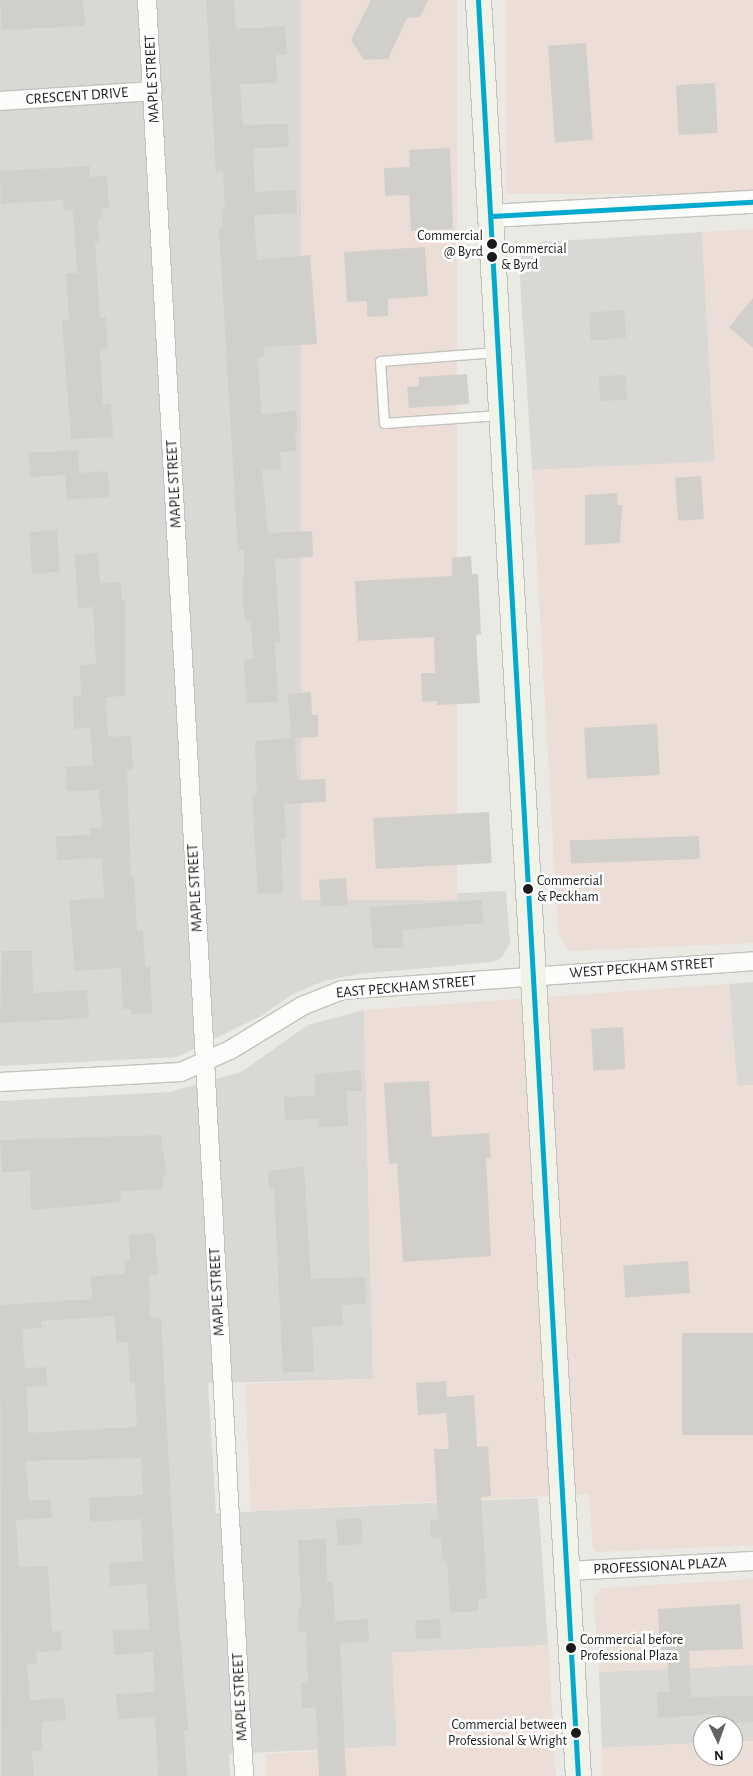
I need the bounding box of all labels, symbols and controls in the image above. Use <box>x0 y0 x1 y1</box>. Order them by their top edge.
street label: MAPLE STREET <box>141 34 163 124</box>
street label: CRESCENT DRIVE <box>25 83 129 109</box>
place label: Commercial @ Byrd <box>417 228 483 260</box>
marker: Commercial @ Byrd <box>487 239 497 249</box>
place label: Commercial & Byrd <box>501 241 567 274</box>
marker: Commercial & Byrd <box>487 252 497 262</box>
street label: MAPLE STREET <box>163 439 185 529</box>
street label: MAPLE STREET <box>184 843 206 933</box>
place label: Commercial & Peckham <box>537 873 603 906</box>
marker: Commercial & Peckham <box>523 884 533 894</box>
street label: WEST PECKHAM STREET <box>569 954 715 982</box>
street label: EAST PECKHAM STREET <box>335 972 477 1002</box>
street label: MAPLE STREET <box>206 1247 228 1337</box>
street label: PROFESSIONAL PLAZA <box>593 1554 727 1578</box>
place label: Commercial before Professional Plaza <box>580 1632 683 1664</box>
marker: Commercial before Professional Plaza <box>566 1643 576 1653</box>
street label: MAPLE STREET <box>229 1652 251 1742</box>
north arrow <box>693 1716 743 1766</box>
place label: Commercial between Professional & Wright <box>448 1717 567 1750</box>
marker: Commercial between Professional & Wright <box>571 1728 581 1738</box>
text: N <box>714 1748 724 1762</box>

